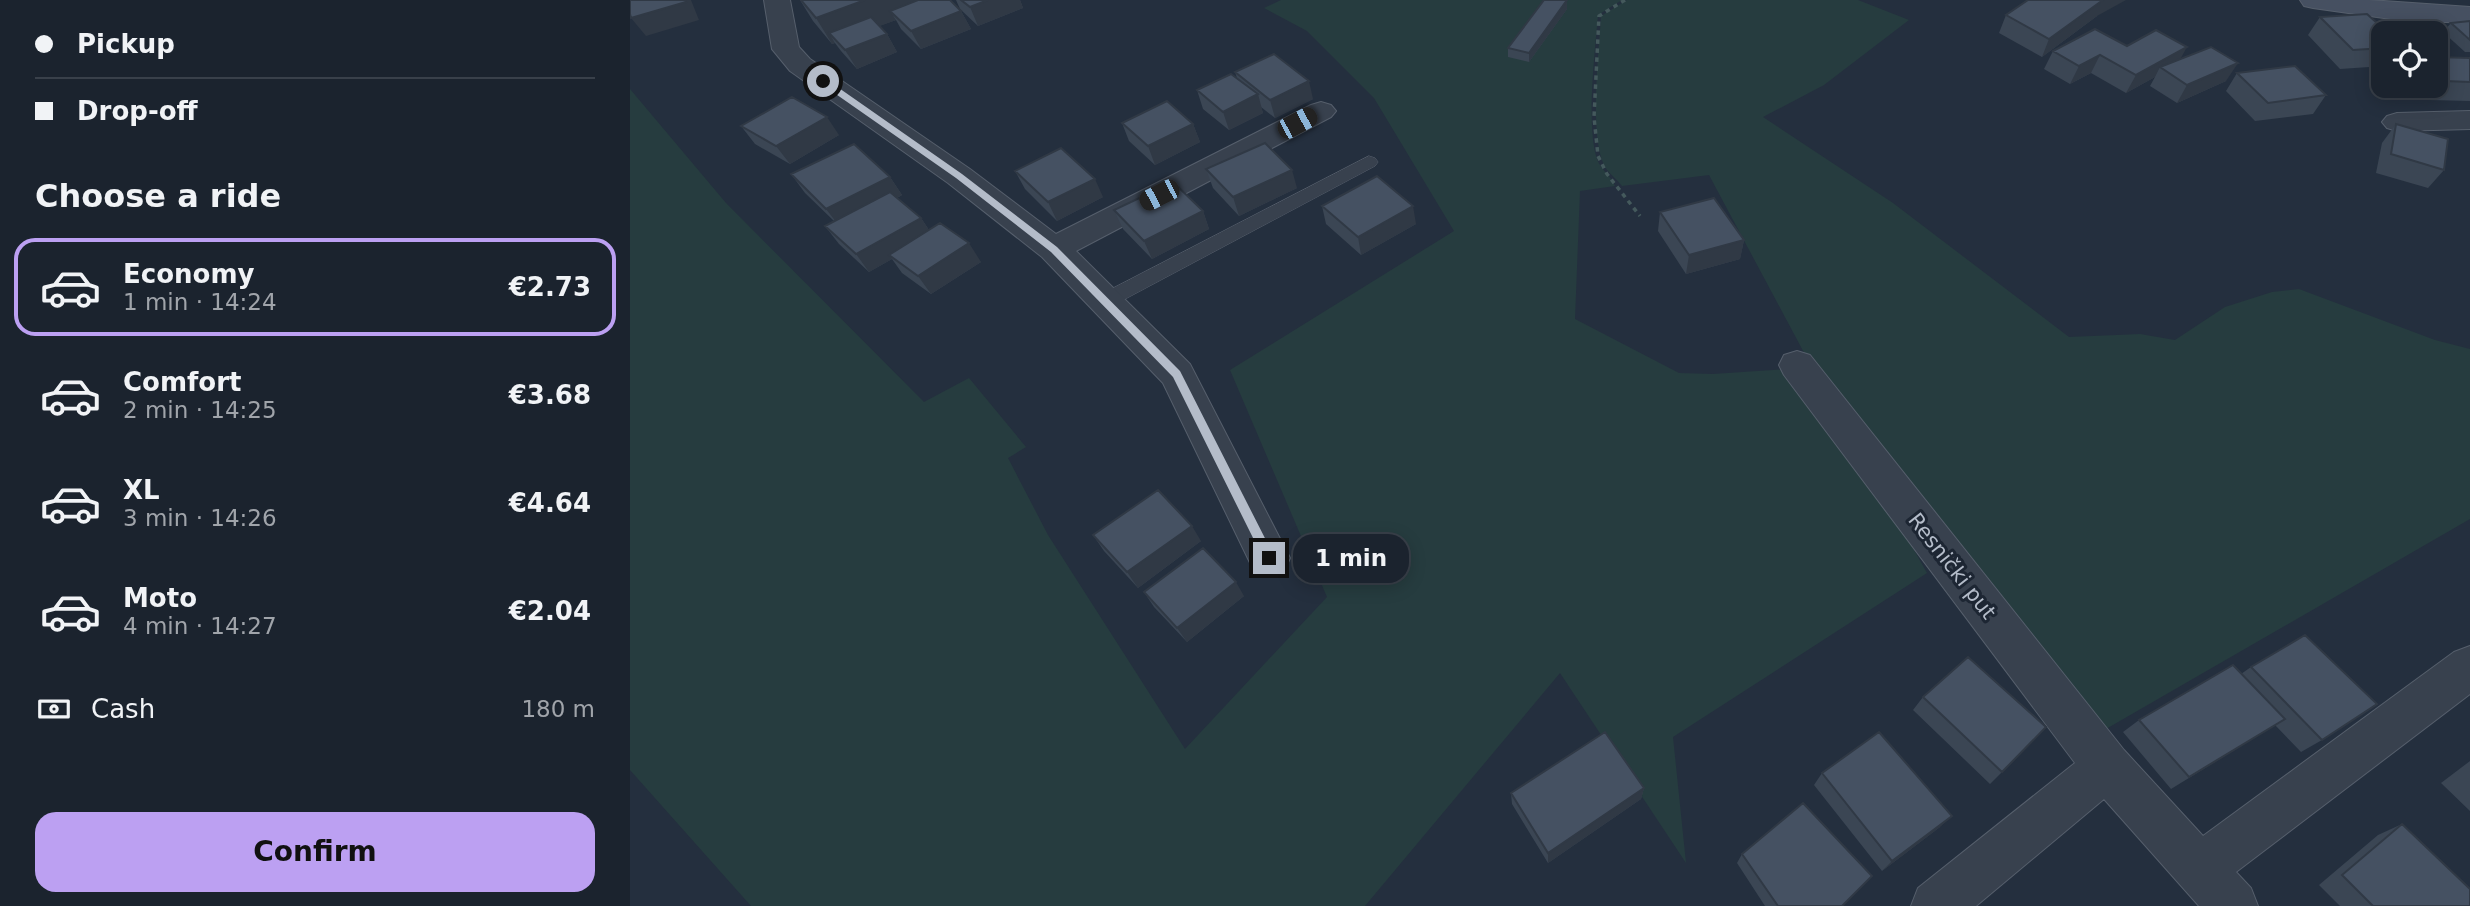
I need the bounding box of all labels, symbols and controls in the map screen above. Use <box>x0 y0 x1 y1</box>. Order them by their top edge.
map controls <box>2371 21 2448 98</box>
button: locate <box>2371 21 2448 98</box>
text: Pickup <box>77 29 175 59</box>
route start <box>807 65 839 97</box>
text: Drop-off <box>77 96 198 126</box>
car <box>1274 104 1321 142</box>
car <box>1136 176 1183 214</box>
text: Choose a ride <box>35 177 281 215</box>
icon: car <box>39 256 102 319</box>
text: Economy <box>123 259 254 289</box>
text: €2.73 <box>509 272 591 302</box>
text: 1 min · 14:24 <box>123 289 277 315</box>
icon: car <box>39 364 102 427</box>
text: Comfort <box>123 367 241 397</box>
text: €3.68 <box>509 380 591 410</box>
text: 2 min · 14:25 <box>123 397 277 423</box>
icon: car <box>39 472 102 535</box>
text: XL <box>123 475 160 505</box>
text: €4.64 <box>509 488 591 518</box>
text: 3 min · 14:26 <box>123 505 277 531</box>
street label: Resnički put <box>1903 508 2001 624</box>
callout: 1 min <box>1294 534 1409 582</box>
route end <box>1253 542 1285 574</box>
text: 1 min <box>1315 545 1387 571</box>
icon: car <box>39 580 102 643</box>
text: Moto <box>123 583 197 613</box>
text: €2.04 <box>509 596 591 626</box>
text: 4 min · 14:27 <box>123 613 277 639</box>
icon: cash <box>35 690 73 728</box>
text: Cash <box>91 694 155 724</box>
text: 180 m <box>521 696 595 722</box>
button: Confirm <box>35 812 595 892</box>

